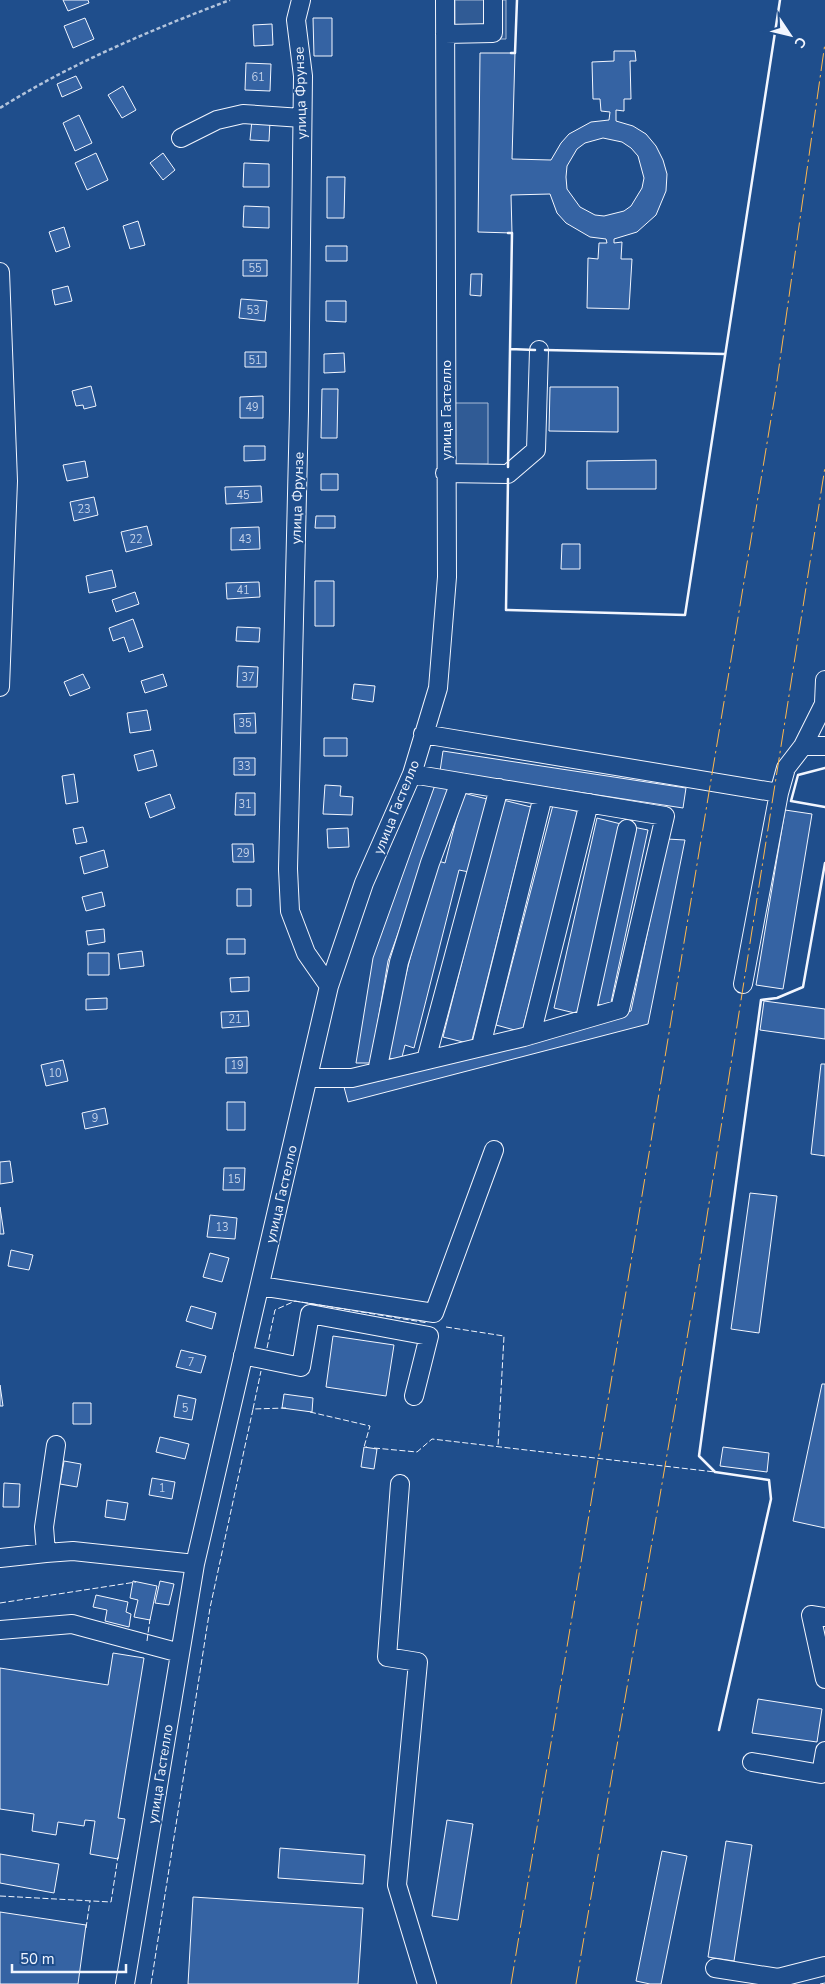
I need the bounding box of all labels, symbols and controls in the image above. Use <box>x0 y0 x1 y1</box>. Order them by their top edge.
north arrow <box>765 10 815 60</box>
text: С <box>789 33 811 52</box>
street label: улица Фрунзе <box>289 46 312 140</box>
house number: 61 <box>251 70 265 85</box>
house number: 55 <box>248 261 262 276</box>
house number: 53 <box>246 303 260 318</box>
house number: 51 <box>248 353 262 368</box>
street label: улица Гастелло <box>437 360 456 460</box>
house number: 49 <box>245 400 259 415</box>
street label: улица Фрунзе <box>286 451 309 545</box>
house number: 45 <box>236 488 250 503</box>
house number: 23 <box>77 502 91 517</box>
house number: 22 <box>129 532 143 547</box>
house number: 43 <box>238 532 252 547</box>
house number: 41 <box>236 583 250 598</box>
house number: 37 <box>241 670 255 685</box>
house number: 35 <box>238 716 252 731</box>
street label: улица Гастелло <box>369 757 424 857</box>
house number: 33 <box>237 759 251 774</box>
house number: 31 <box>238 797 252 812</box>
house number: 29 <box>236 846 250 861</box>
house number: 21 <box>228 1012 242 1027</box>
house number: 19 <box>230 1058 244 1073</box>
house number: 10 <box>48 1066 62 1081</box>
house number: 9 <box>92 1111 98 1126</box>
street label: улица Гастелло <box>261 1143 302 1245</box>
house number: 15 <box>227 1172 241 1187</box>
house number: 13 <box>215 1220 229 1235</box>
house number: 7 <box>188 1355 194 1370</box>
house number: 5 <box>182 1401 189 1416</box>
house number: 1 <box>159 1481 165 1496</box>
street label: улица Гастелло <box>143 1723 178 1825</box>
scale bar <box>12 1942 126 1974</box>
text: 50 m <box>20 1949 55 1969</box>

